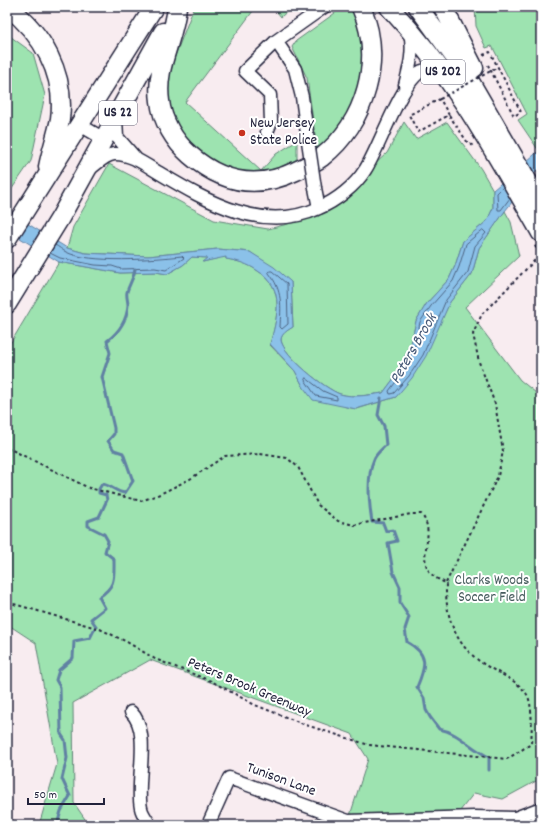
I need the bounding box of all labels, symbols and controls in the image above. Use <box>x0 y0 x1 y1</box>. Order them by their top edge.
road number: US 202 <box>421 60 465 84</box>
road number: US 22 <box>99 101 137 125</box>
place label: New Jersey State Police <box>250 113 318 152</box>
marker: New Jersey State Police <box>237 128 247 138</box>
water label: Peters Brook <box>385 308 444 388</box>
park label: Clarks Woods Soccer Field <box>455 570 529 609</box>
street label: Peters Brook Greenway <box>184 652 315 724</box>
street label: Tunison Lane <box>243 757 319 803</box>
scale bar <box>28 780 104 806</box>
text: 50 m <box>34 787 57 804</box>

